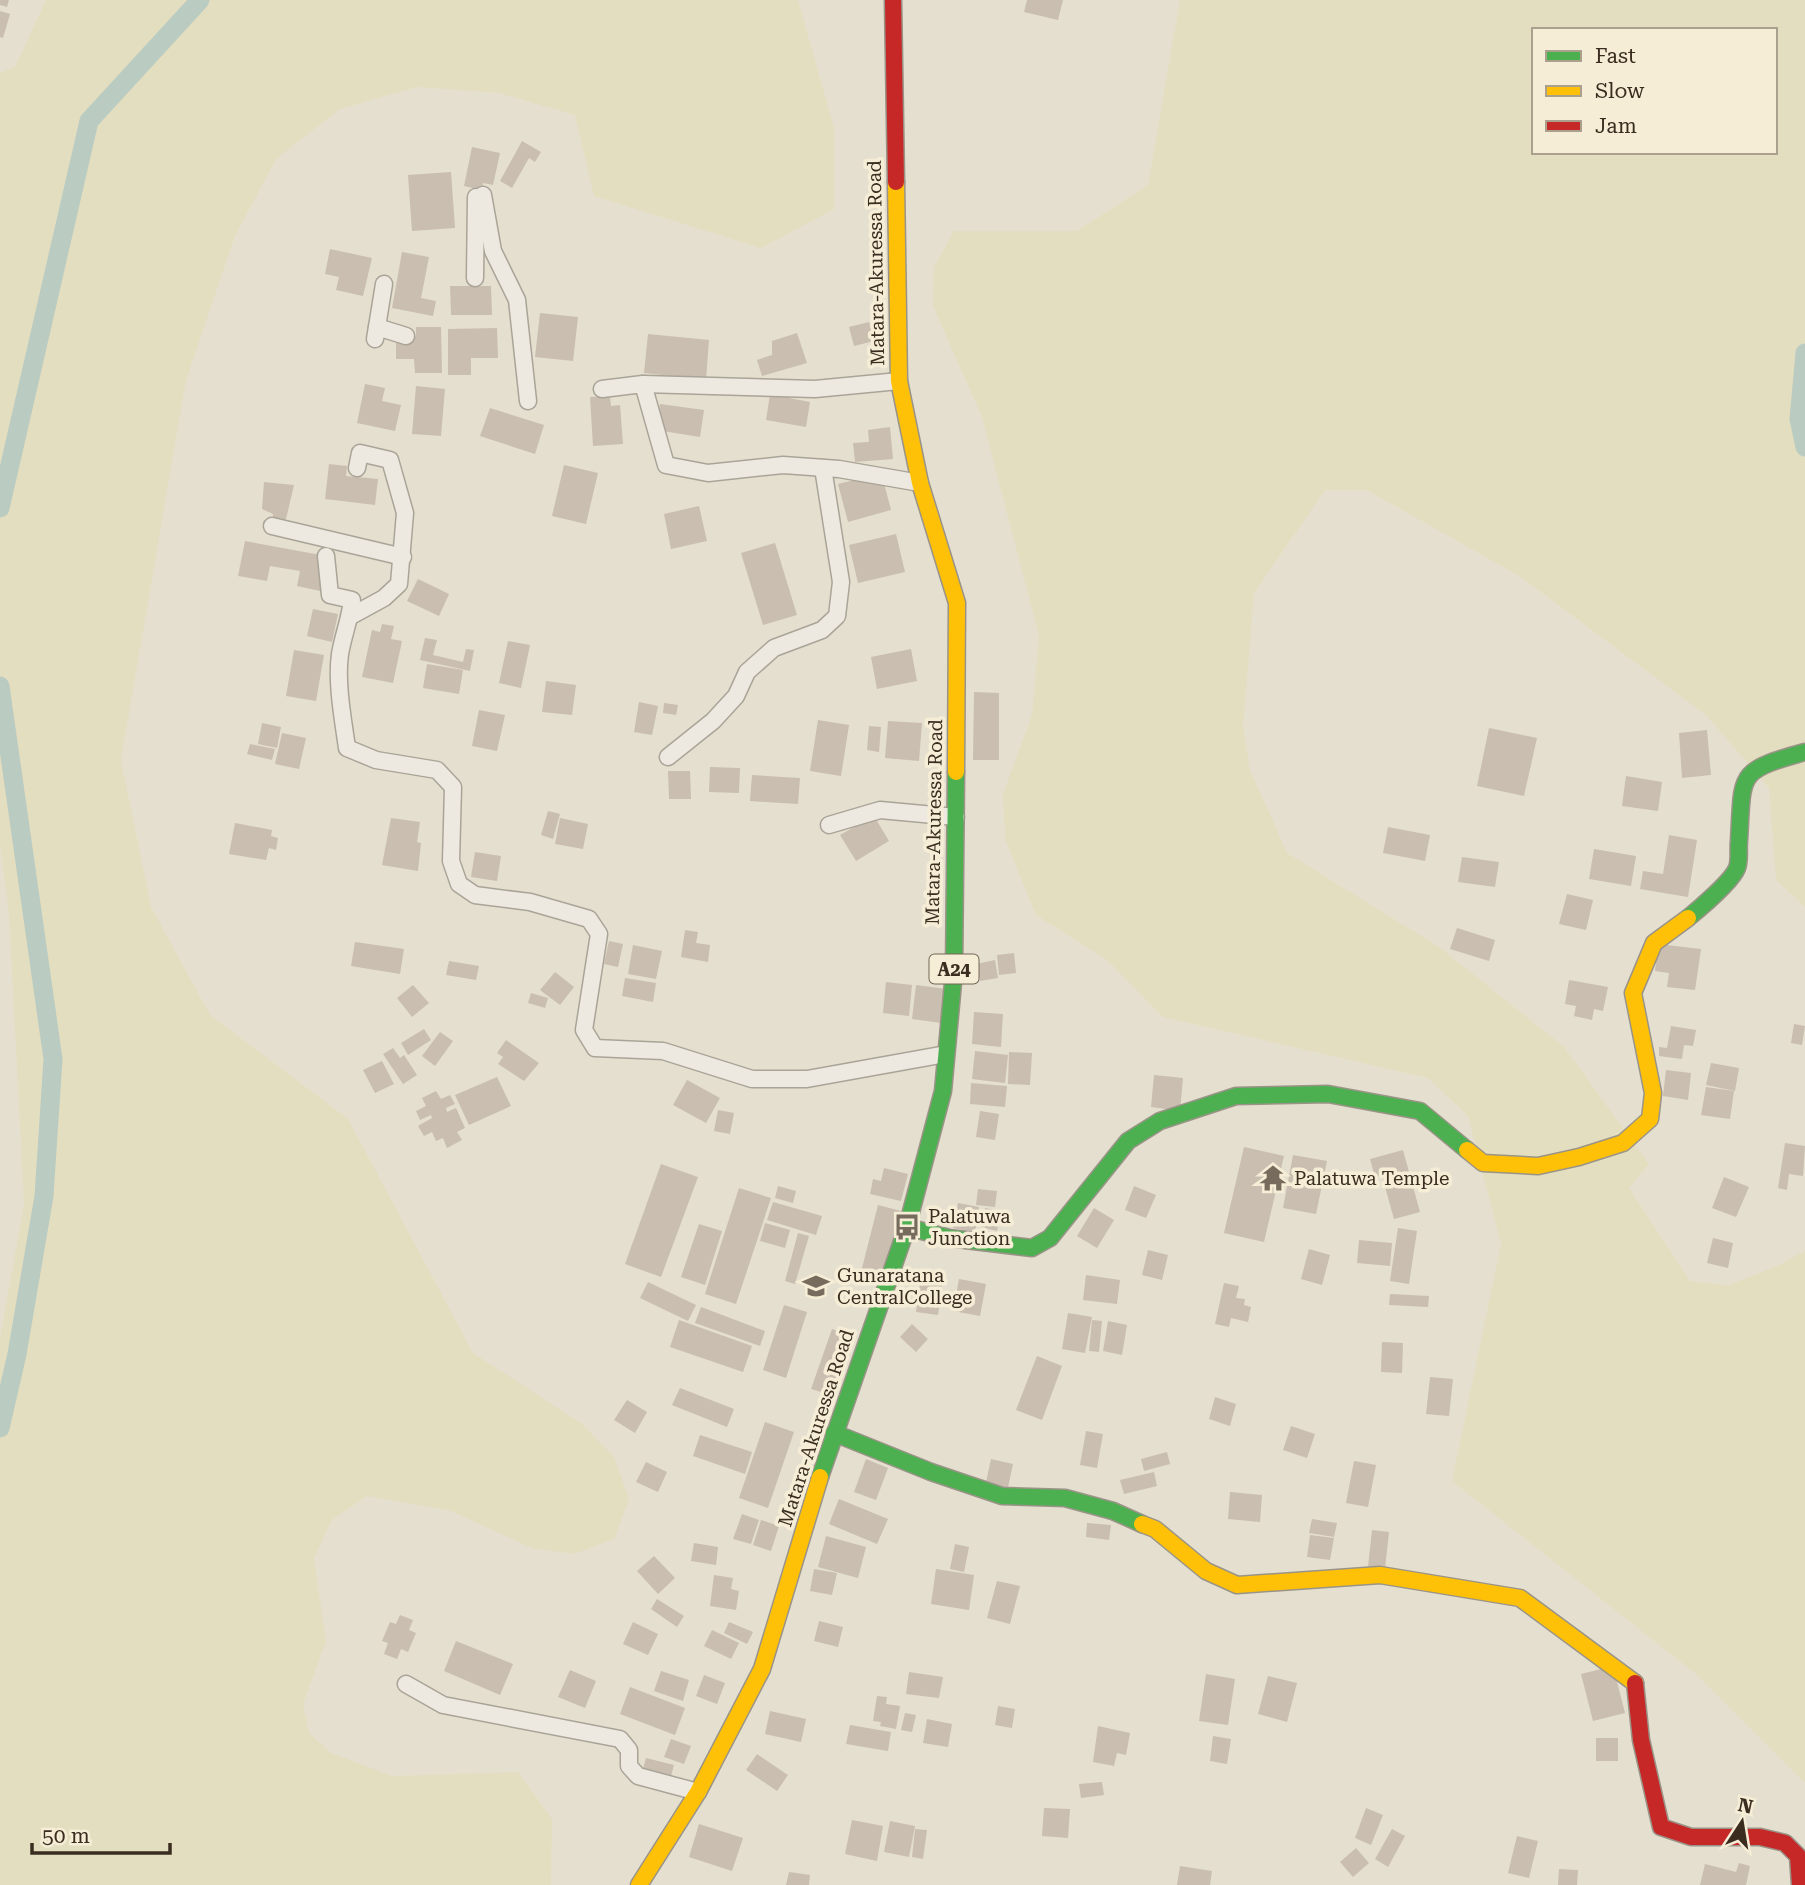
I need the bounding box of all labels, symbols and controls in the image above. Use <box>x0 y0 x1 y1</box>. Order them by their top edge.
legend <box>1532 28 1777 154</box>
text: Fast <box>1595 44 1636 68</box>
text: Slow <box>1595 79 1645 103</box>
text: Jam <box>1595 114 1637 138</box>
street label: Matara-Akuressa Road <box>863 160 889 366</box>
street label: Matara-Akuressa Road <box>921 719 947 925</box>
road number: A24 <box>930 954 978 984</box>
temple icon: Palatuwa Temple <box>1258 1163 1288 1193</box>
place label: Palatuwa Temple <box>1294 1167 1449 1190</box>
place label: Palatuwa Junction <box>928 1205 1011 1250</box>
bus stop icon: Palatuwa Junction <box>892 1212 922 1242</box>
place label: Gunaratana CentralCollege <box>837 1264 973 1309</box>
school or university icon: Gunaratana CentralCollege <box>801 1271 831 1301</box>
street label: Matara-Akuressa Road <box>773 1327 859 1529</box>
north arrow <box>1707 1787 1777 1857</box>
text: N <box>1736 1793 1755 1819</box>
scale bar <box>32 1812 170 1856</box>
text: 50 m <box>42 1824 90 1848</box>

